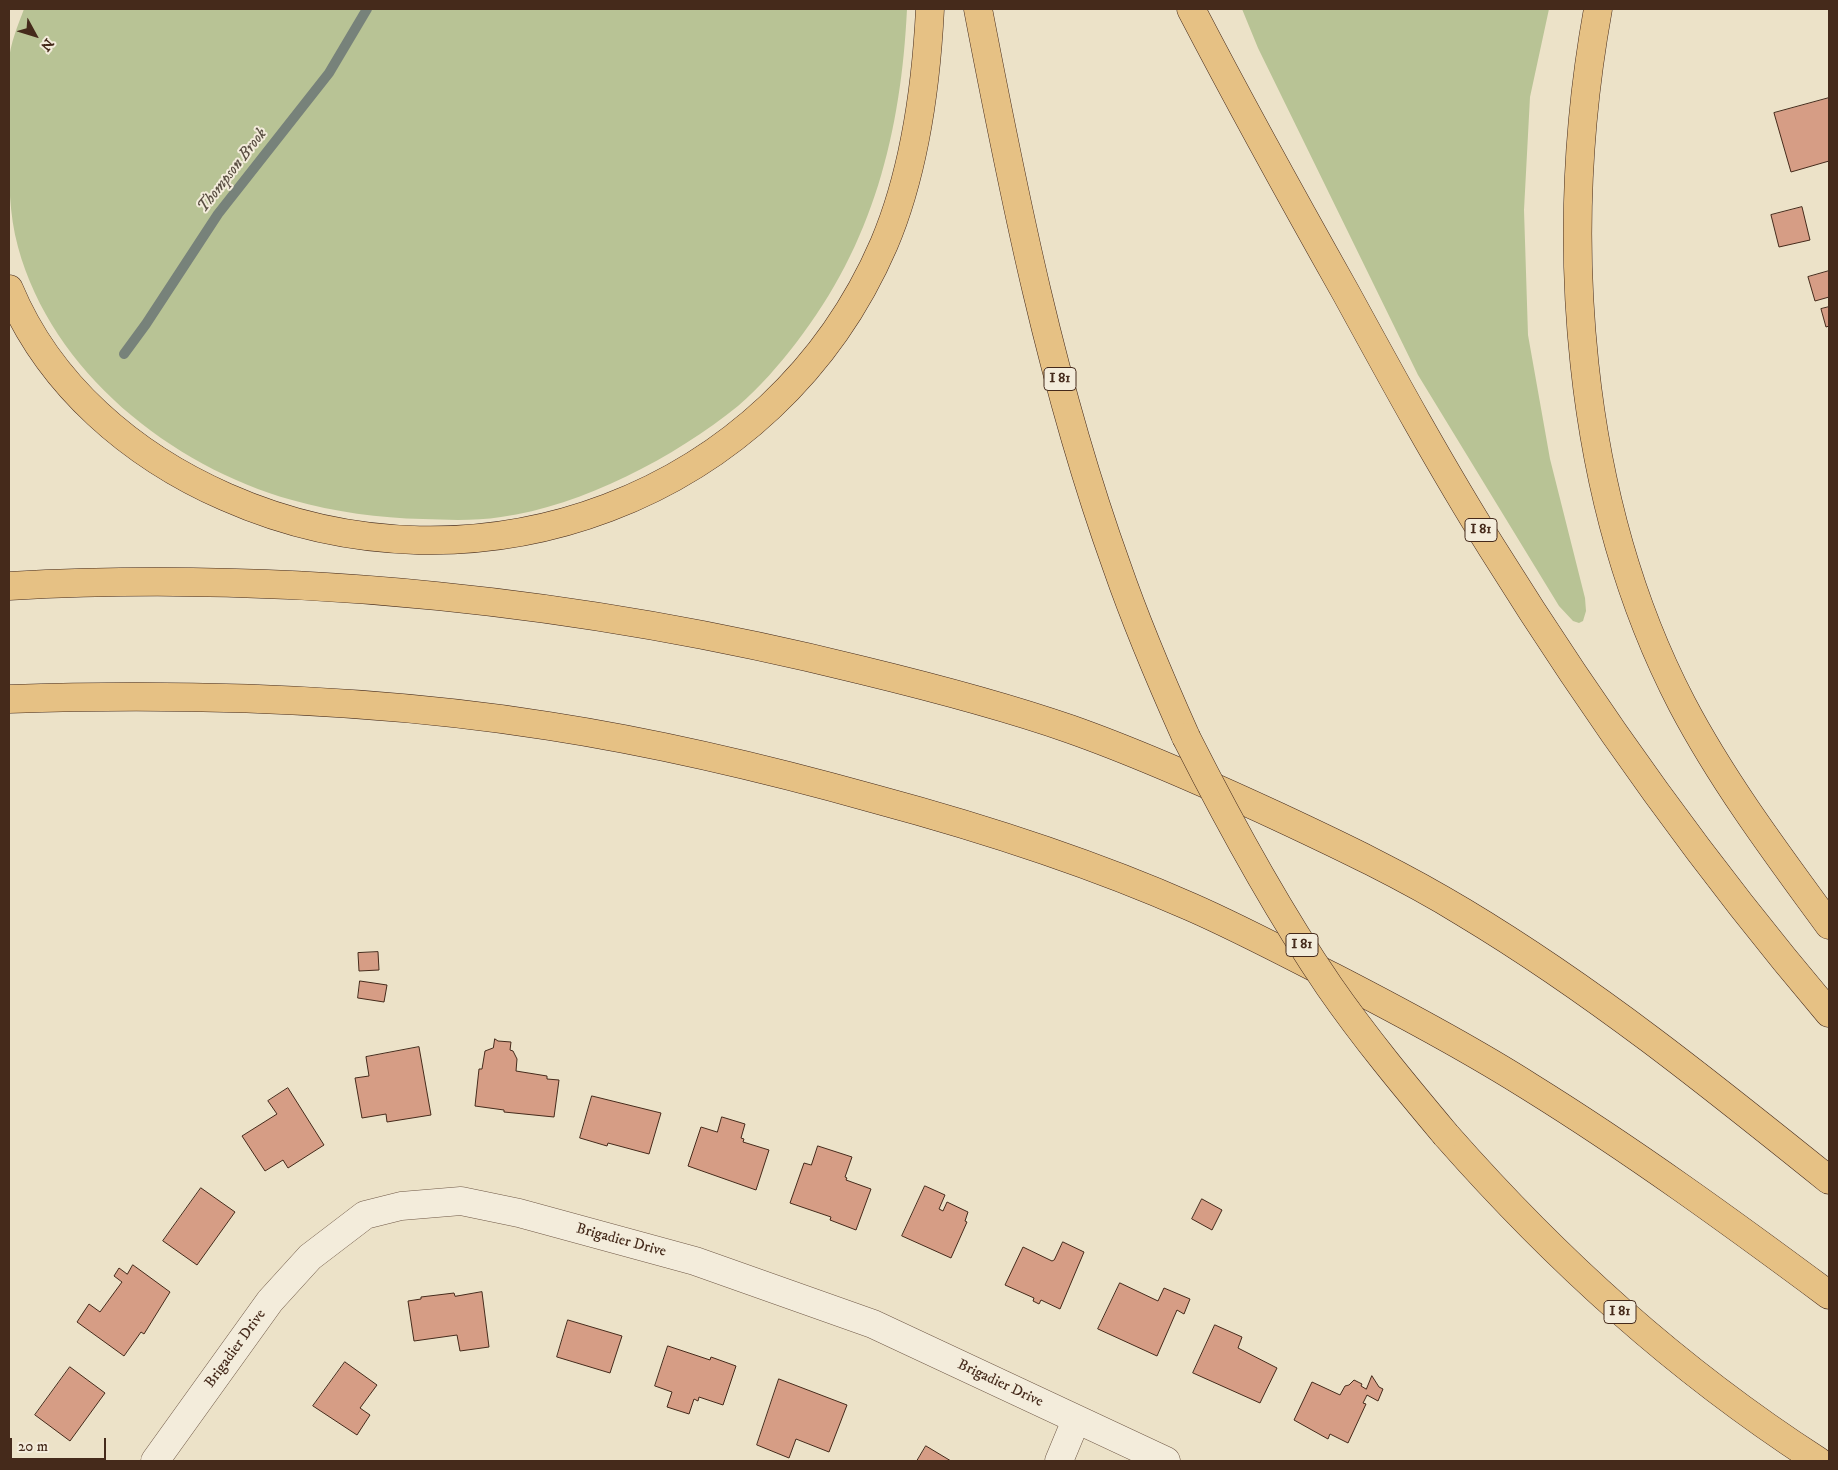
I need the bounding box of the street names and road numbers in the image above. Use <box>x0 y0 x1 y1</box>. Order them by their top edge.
road number: I 81 <box>1044 368 1076 390</box>
road number: I 81 <box>1465 518 1497 542</box>
road number: I 81 <box>1286 934 1318 956</box>
street label: Brigadier Drive <box>574 1220 668 1262</box>
road number: I 81 <box>1604 1300 1636 1324</box>
street label: Brigadier Drive <box>202 1306 270 1392</box>
street label: Brigadier Drive <box>954 1356 1046 1412</box>

